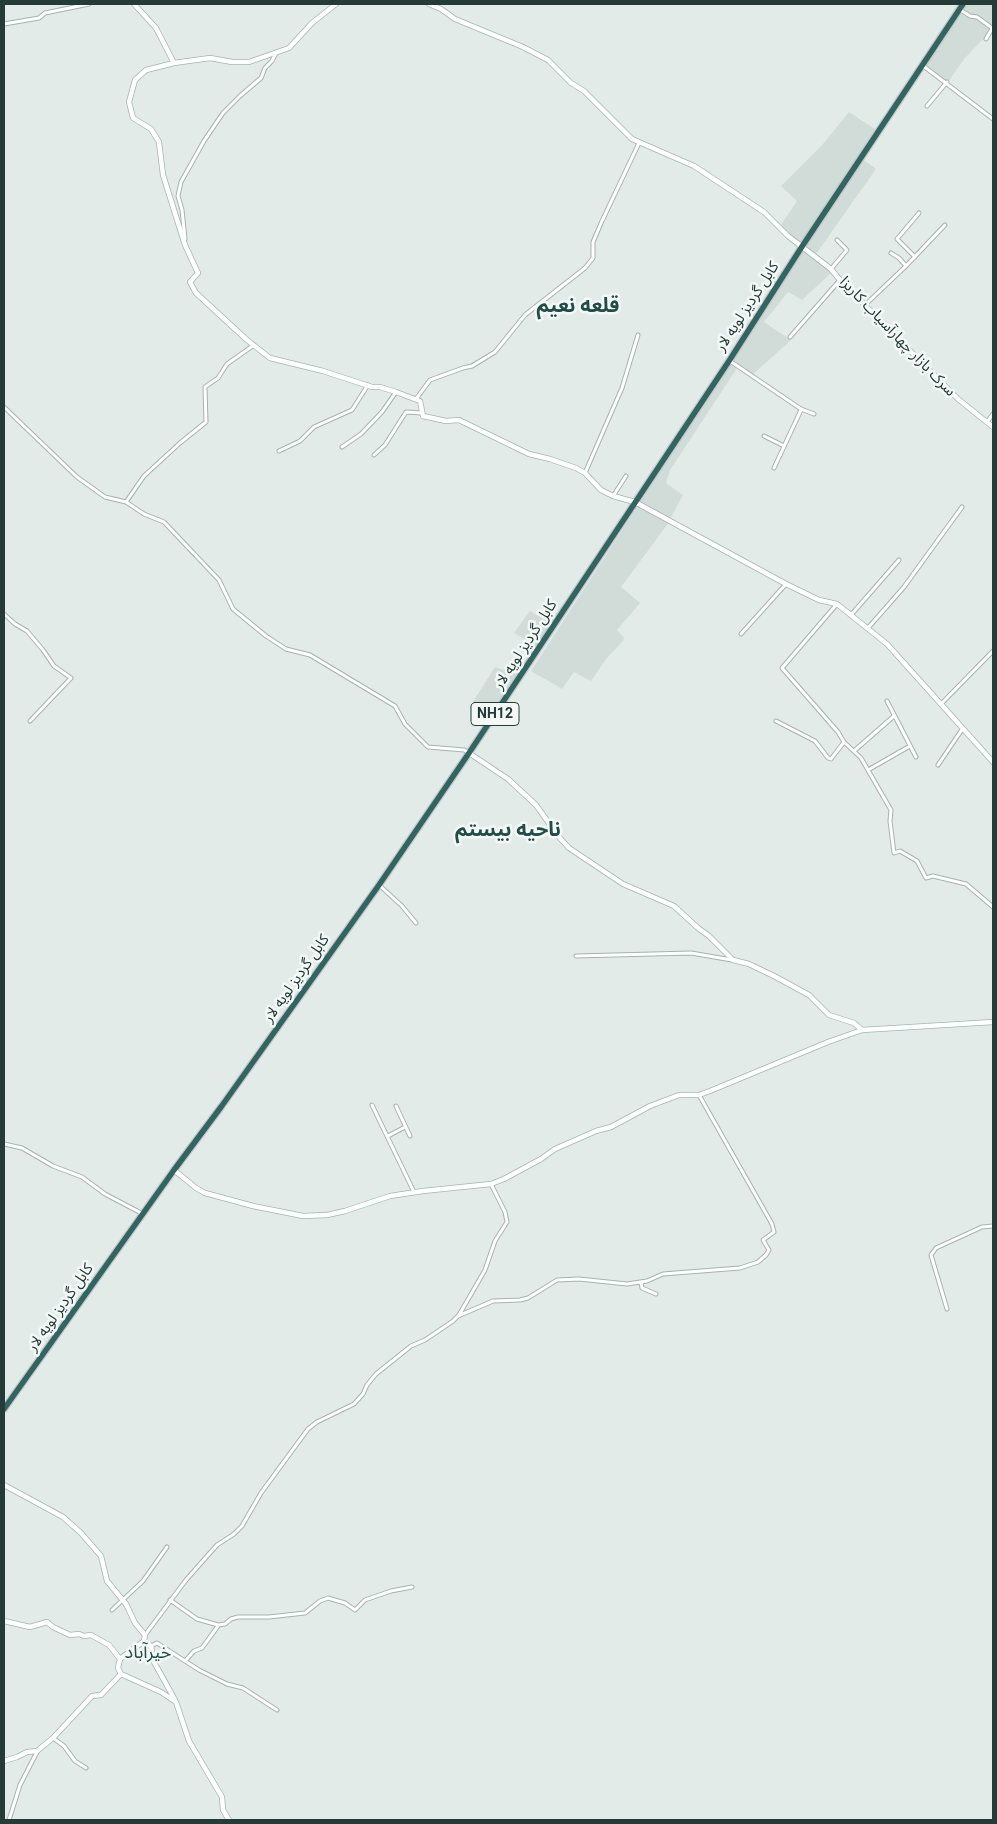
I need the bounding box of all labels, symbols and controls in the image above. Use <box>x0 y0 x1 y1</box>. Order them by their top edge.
street label: کابل گردیز لویه لار <box>712 259 784 355</box>
street label: سرک بازار چهارآسیاب کاریزا <box>835 273 959 401</box>
district label: قلعه نعيم <box>537 295 619 319</box>
street label: کابل گردیز لویه لار <box>490 597 562 693</box>
road number: NH12 <box>471 702 519 726</box>
district label: ناحیه بیستم <box>455 819 561 843</box>
street label: کابل گردیز لویه لار <box>260 932 334 1026</box>
street label: کابل گردیز لویه لار <box>24 1261 98 1355</box>
district label: خیرآباد <box>125 1642 171 1664</box>

